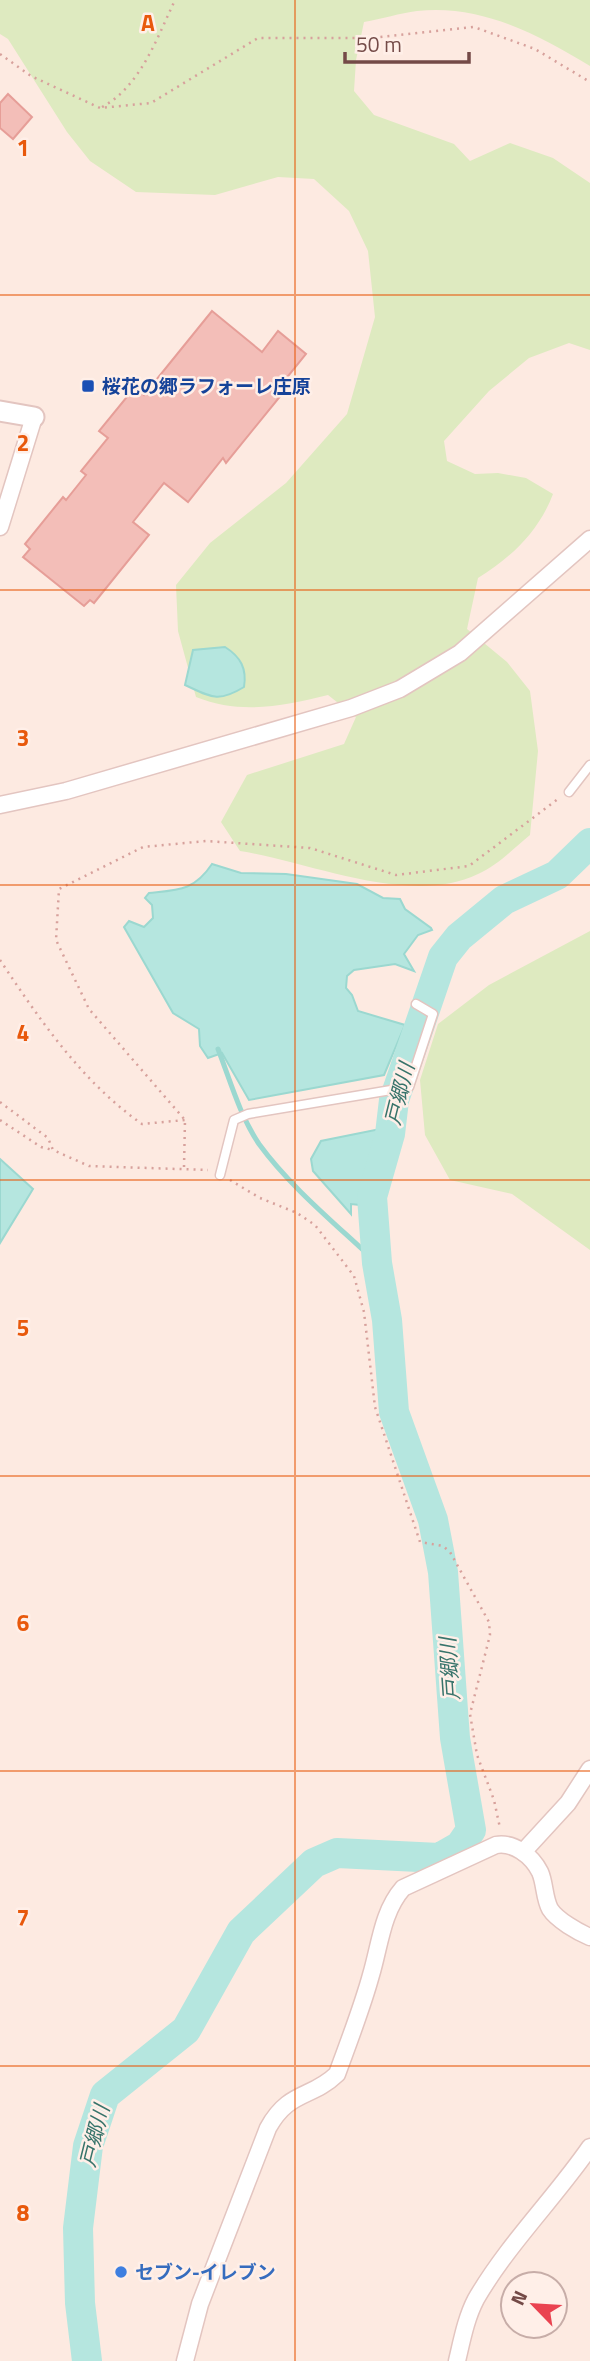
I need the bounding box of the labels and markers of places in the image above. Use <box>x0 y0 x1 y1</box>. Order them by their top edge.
place label: 桜花の郷ラフォーレ庄原 <box>102 371 311 400</box>
marker: 桜花の郷ラフォーレ庄原 <box>80 378 96 394</box>
place label: セブン-イレブン <box>135 2257 276 2286</box>
marker: セブン-イレブン <box>113 2264 129 2280</box>

